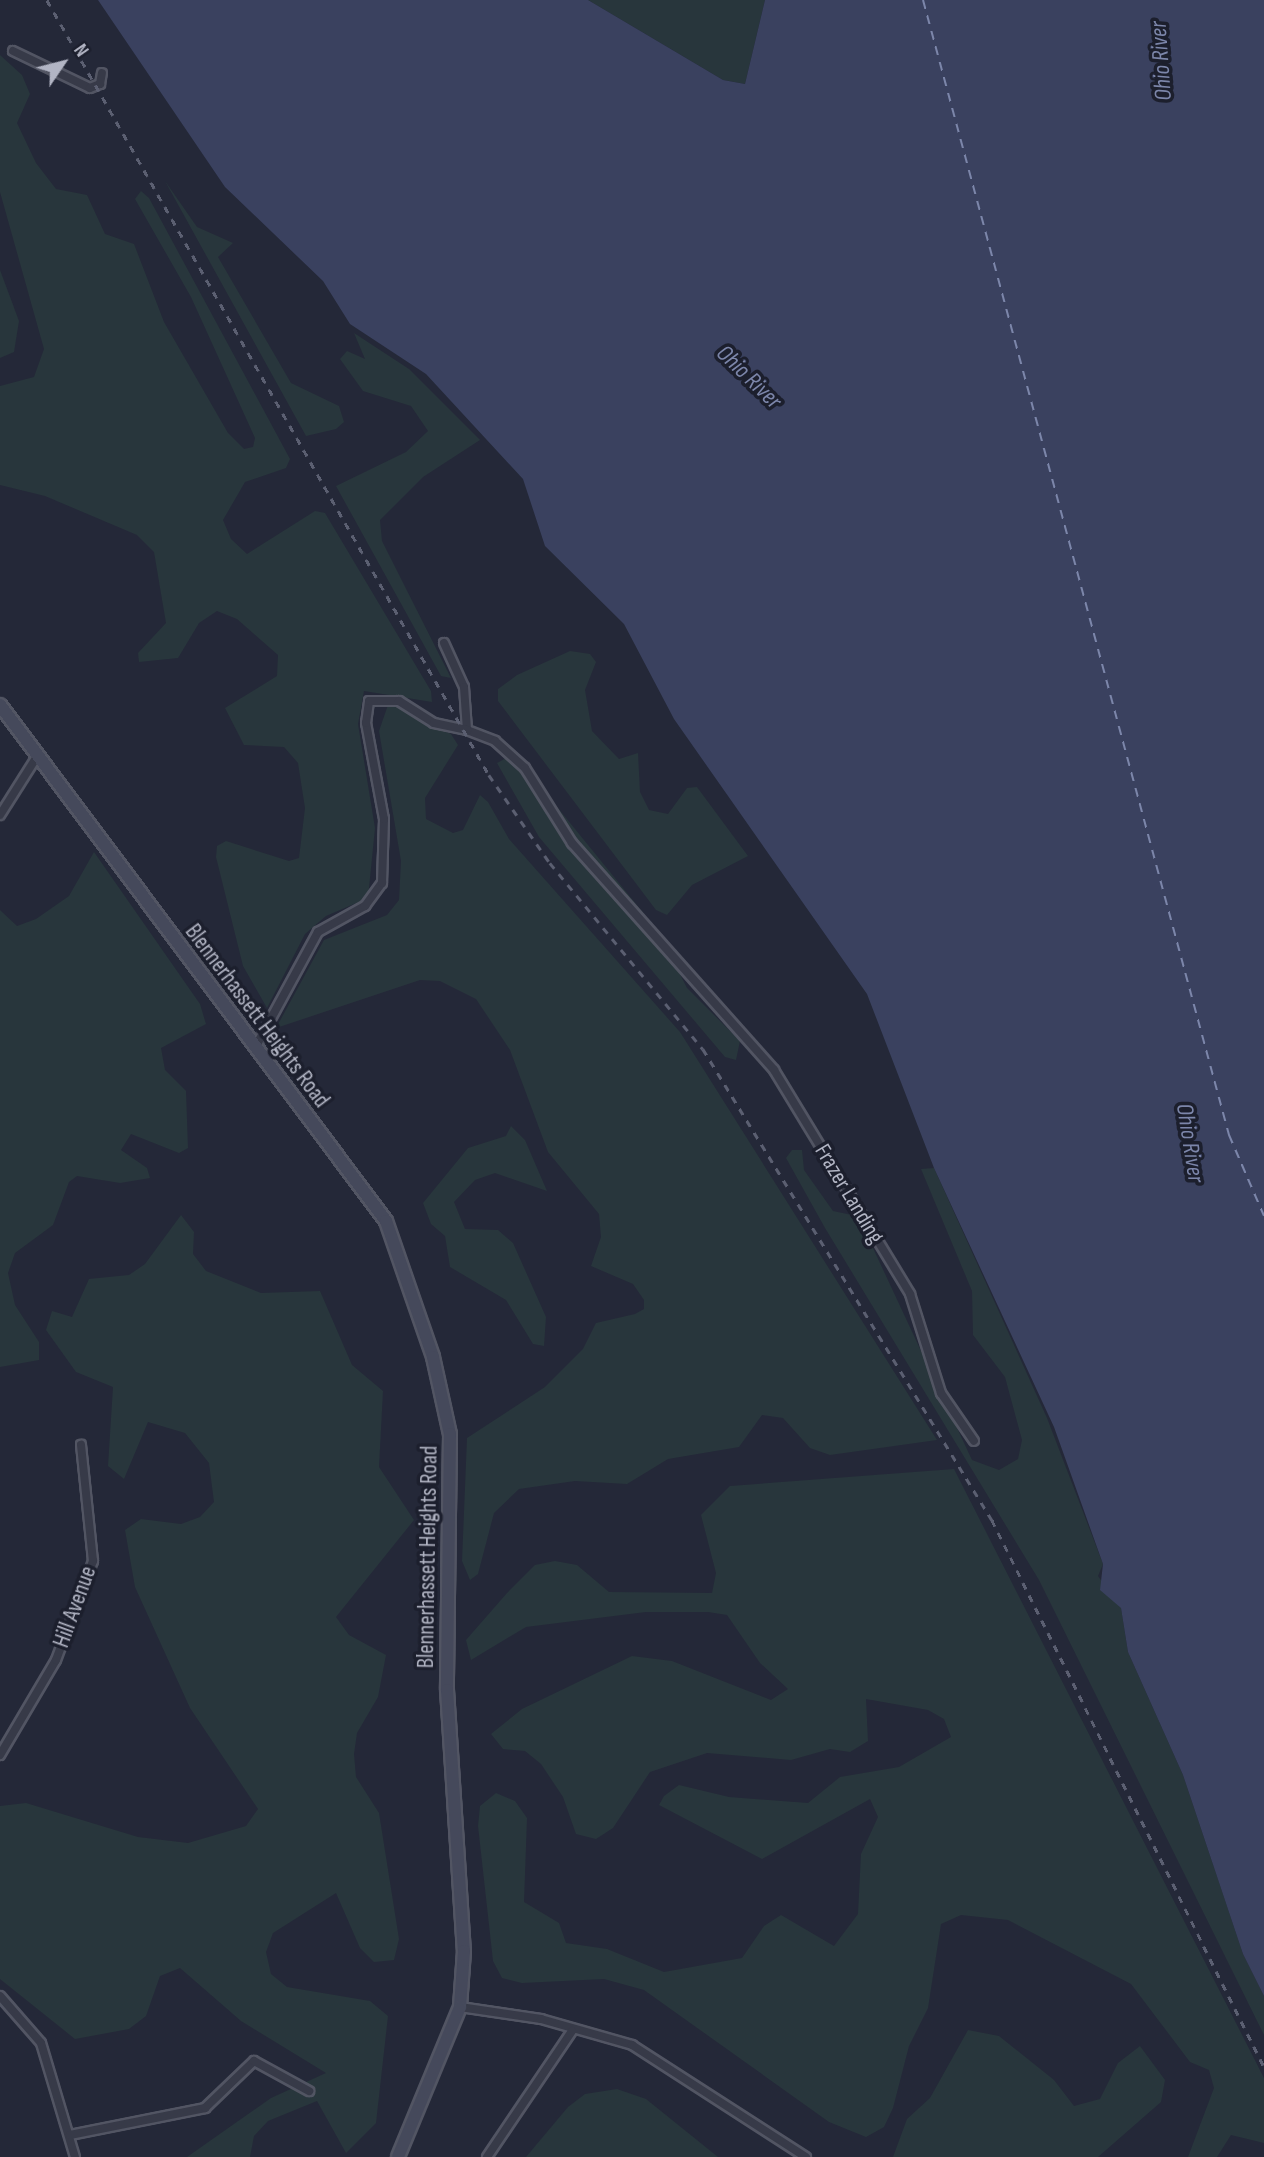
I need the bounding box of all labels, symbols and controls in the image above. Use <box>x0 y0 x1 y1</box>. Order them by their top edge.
water label: Ohio River <box>1144 20 1178 102</box>
north arrow <box>28 28 98 98</box>
text: N <box>68 40 93 61</box>
water label: Ohio River <box>710 339 788 415</box>
street label: Blennerhassett Heights Road <box>179 919 335 1113</box>
water label: Ohio River <box>1170 1101 1210 1185</box>
street label: Frazer Landing <box>809 1139 889 1249</box>
street label: Blennerhassett Heights Road <box>412 1445 444 1669</box>
street label: Hill Avenue <box>48 1563 102 1651</box>

